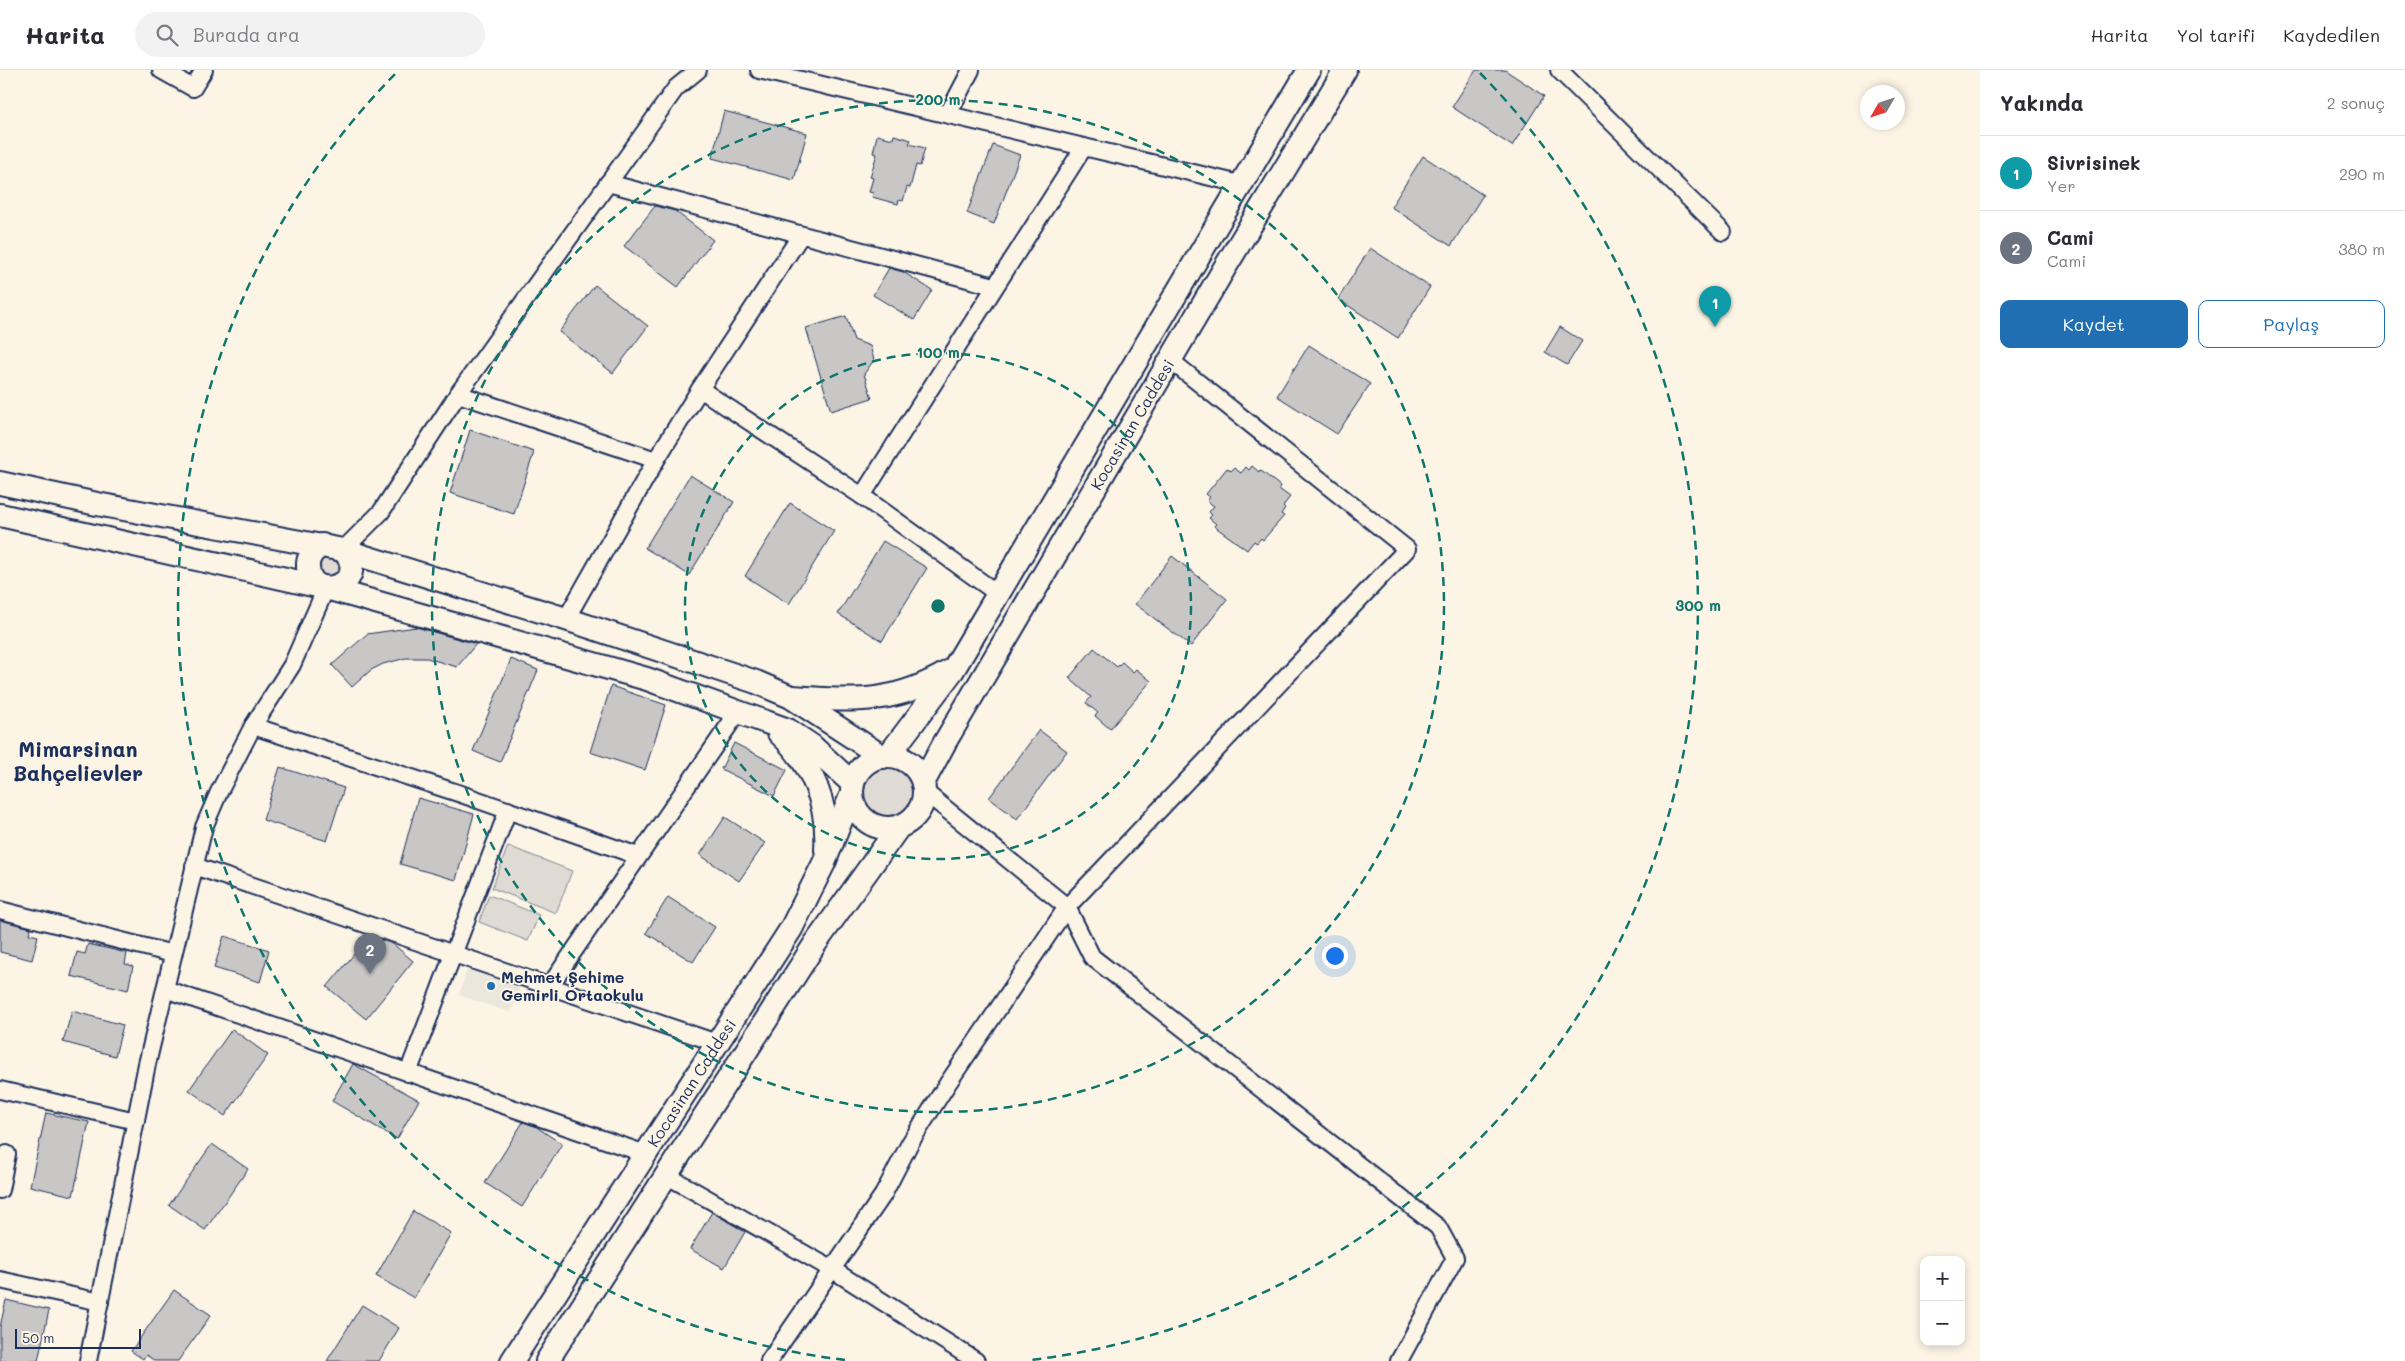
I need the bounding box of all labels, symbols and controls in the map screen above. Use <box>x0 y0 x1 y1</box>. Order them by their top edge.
search box <box>135 12 485 57</box>
text: Harita <box>25 19 105 50</box>
icon: search <box>153 21 181 49</box>
text: Burada ara <box>193 22 300 47</box>
text: Harita <box>2091 23 2148 47</box>
text: Yol tarifi <box>2176 23 2255 47</box>
text: Kaydedilen <box>2283 23 2380 47</box>
north arrow <box>1860 85 1905 130</box>
text: 200 m <box>916 89 961 109</box>
text: Yakında <box>2000 89 2084 116</box>
text: 2 sonuç <box>2327 92 2385 113</box>
text: Sivrisinek <box>2047 150 2140 175</box>
text: 1 <box>2012 163 2020 184</box>
text: 290 m <box>2339 163 2385 184</box>
text: Yer <box>2047 175 2075 196</box>
text: Cami <box>2047 225 2094 250</box>
text: 2 <box>2012 238 2020 259</box>
text: 380 m <box>2338 238 2385 259</box>
text: Cami <box>2047 250 2086 271</box>
pin: 1 <box>1699 286 1731 327</box>
button: Kaydet <box>2000 300 2188 348</box>
button: Paylaş <box>2198 300 2385 348</box>
text: 100 m <box>916 342 960 362</box>
street label: Kocasinan Caddesi <box>1085 355 1179 494</box>
text: 300 m <box>1675 595 1721 615</box>
centre of rings <box>929 597 947 615</box>
district label: Mimarsinan Bahçelievler <box>13 735 143 786</box>
pin: 2 <box>354 933 386 974</box>
your location <box>1322 943 1348 969</box>
place label: Mehmet Şehime Gemirli Ortaokulu <box>501 966 644 1005</box>
marker: Mehmet Şehime Gemirli Ortaokulu <box>485 980 497 992</box>
street label: Kocasinan Caddesi <box>642 1015 740 1151</box>
map controls <box>1920 1256 1965 1346</box>
button: + <box>1920 1256 1965 1301</box>
button: − <box>1920 1301 1965 1346</box>
scale bar <box>15 1326 141 1349</box>
text: 50 m <box>22 1328 54 1347</box>

